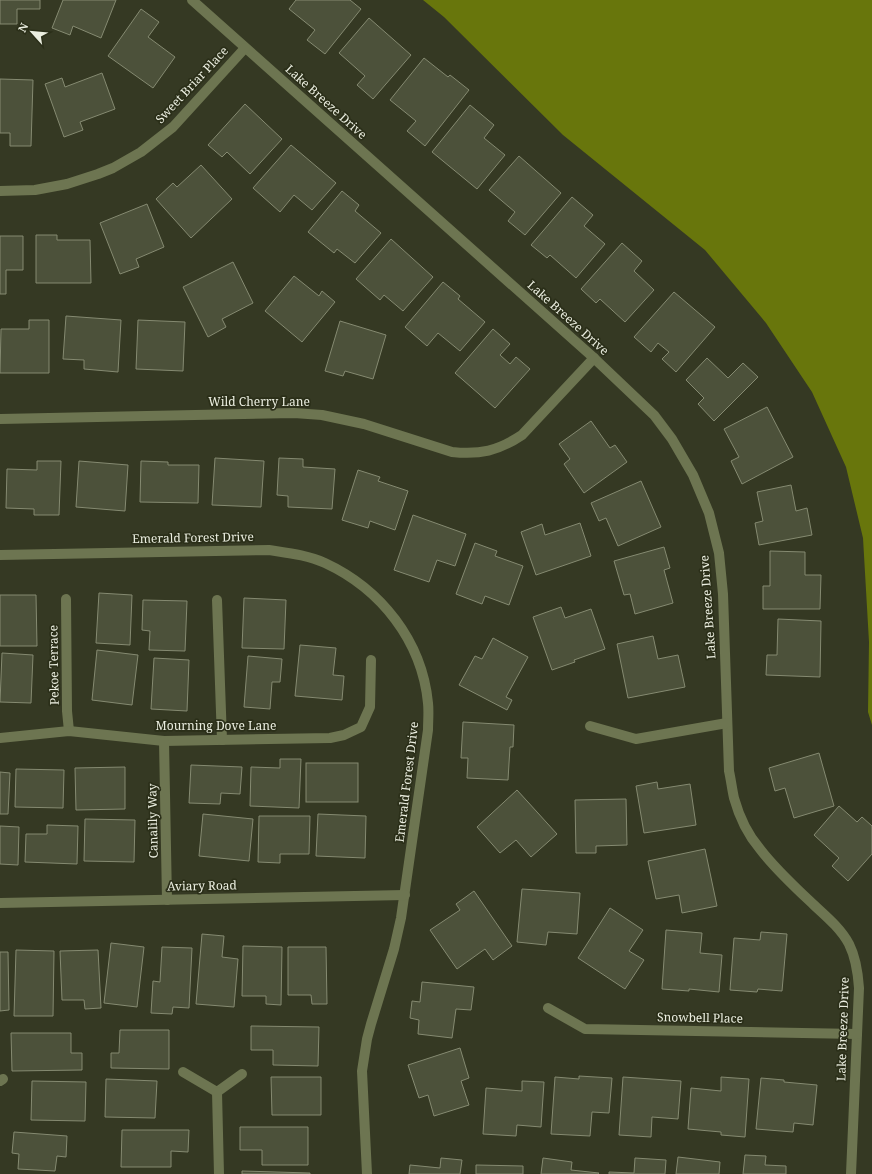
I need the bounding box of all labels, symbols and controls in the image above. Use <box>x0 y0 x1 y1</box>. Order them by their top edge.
north arrow <box>12 12 52 52</box>
text: N <box>14 20 31 35</box>
street label: Sweet Briar Place <box>151 42 232 127</box>
street label: Lake Breeze Drive <box>282 60 371 143</box>
street label: Lake Breeze Drive <box>524 276 613 359</box>
street label: Wild Cherry Lane <box>208 393 310 410</box>
street label: Emerald Forest Drive <box>132 528 254 547</box>
street label: Lake Breeze Drive <box>695 554 720 660</box>
street label: Pekoe Terrace <box>44 625 63 705</box>
street label: Mourning Dove Lane <box>156 717 276 734</box>
street label: Emerald Forest Drive <box>391 721 422 843</box>
street label: Canalily Way <box>143 783 162 859</box>
street label: Aviary Road <box>167 876 238 895</box>
street label: Lake Breeze Drive <box>832 977 853 1081</box>
street label: Snowbell Place <box>657 1008 743 1027</box>

